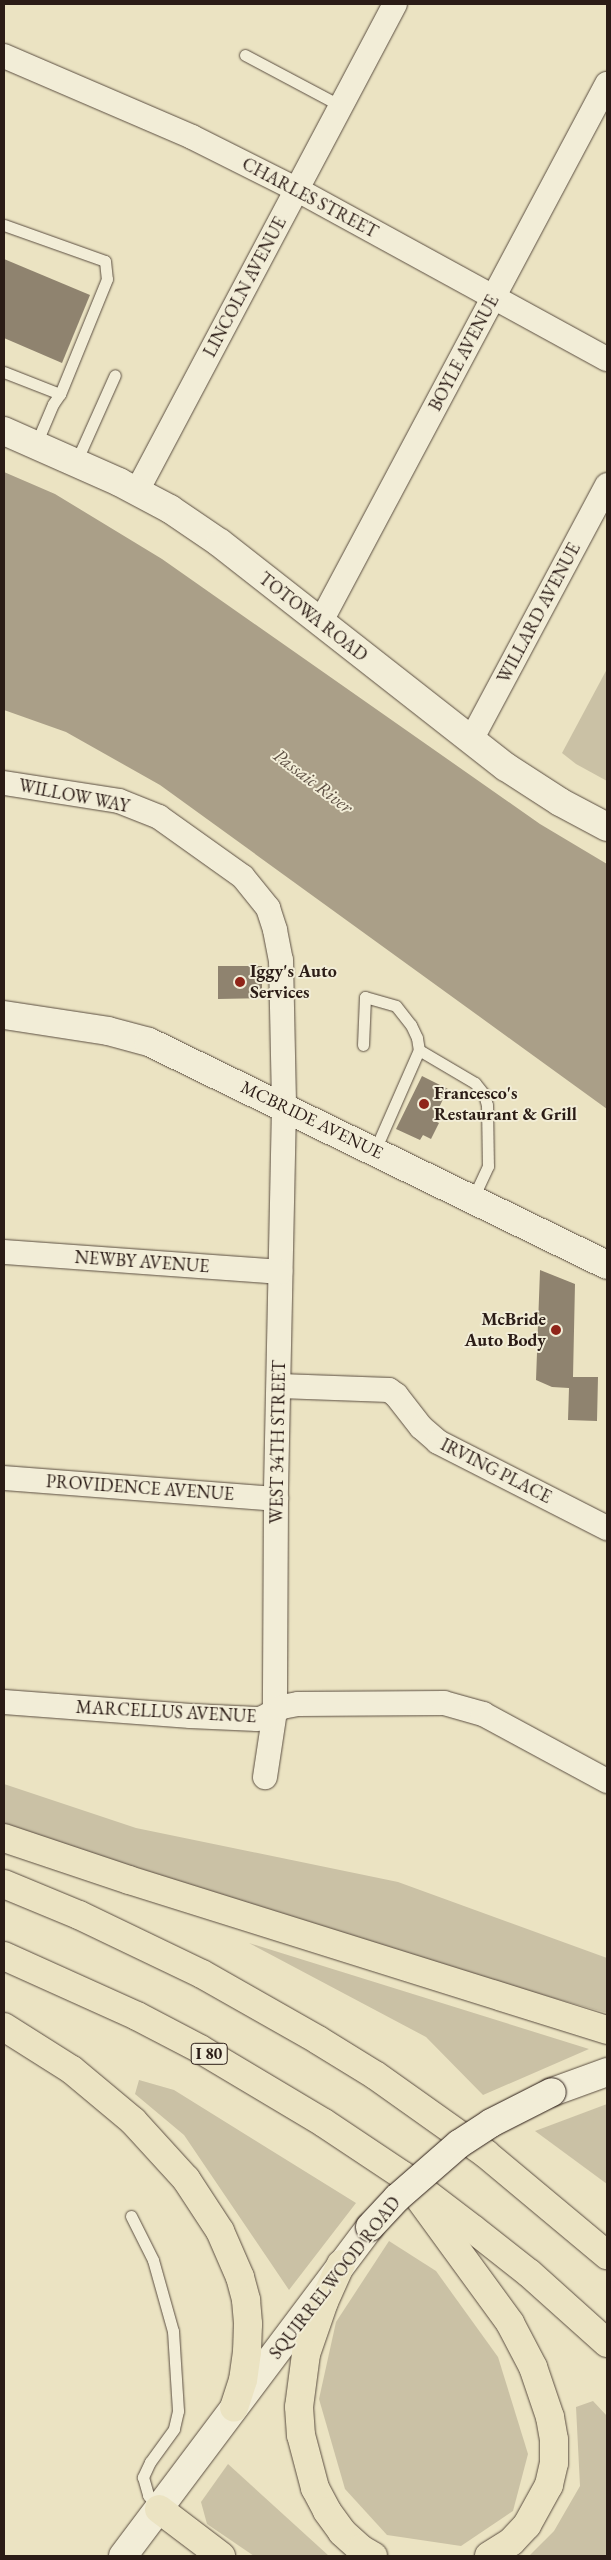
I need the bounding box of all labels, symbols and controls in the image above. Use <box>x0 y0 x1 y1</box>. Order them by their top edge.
street label: CHARLES STREET <box>238 153 382 243</box>
street label: LINCOLN AVENUE <box>199 213 291 361</box>
street label: BOYLE AVENUE <box>424 291 504 415</box>
street label: WILLARD AVENUE <box>493 539 585 687</box>
street label: TOTOWA ROAD <box>254 568 372 666</box>
water label: Passaic River <box>269 744 357 818</box>
street label: WILLOW WAY <box>17 775 131 817</box>
place label: Iggy's Auto Services <box>250 961 337 1004</box>
marker: Iggy's Auto Services <box>234 976 246 988</box>
street label: MCBRIDE AVENUE <box>237 1076 387 1164</box>
place label: Francesco's Restaurant & Grill <box>434 1083 577 1126</box>
marker: Francesco's Restaurant & Grill <box>418 1098 430 1110</box>
street label: NEWBY AVENUE <box>74 1247 210 1277</box>
place label: McBride Auto Body <box>465 1309 546 1352</box>
marker: McBride Auto Body <box>550 1324 562 1336</box>
street label: WEST 34TH STREET <box>266 1360 290 1524</box>
street label: IRVING PLACE <box>437 1434 555 1508</box>
street label: PROVIDENCE AVENUE <box>45 1471 235 1505</box>
street label: MARCELLUS AVENUE <box>75 1696 257 1728</box>
road number: I 80 <box>190 2040 228 2068</box>
street label: SQUIRRELWOOD ROAD <box>265 2192 405 2364</box>

